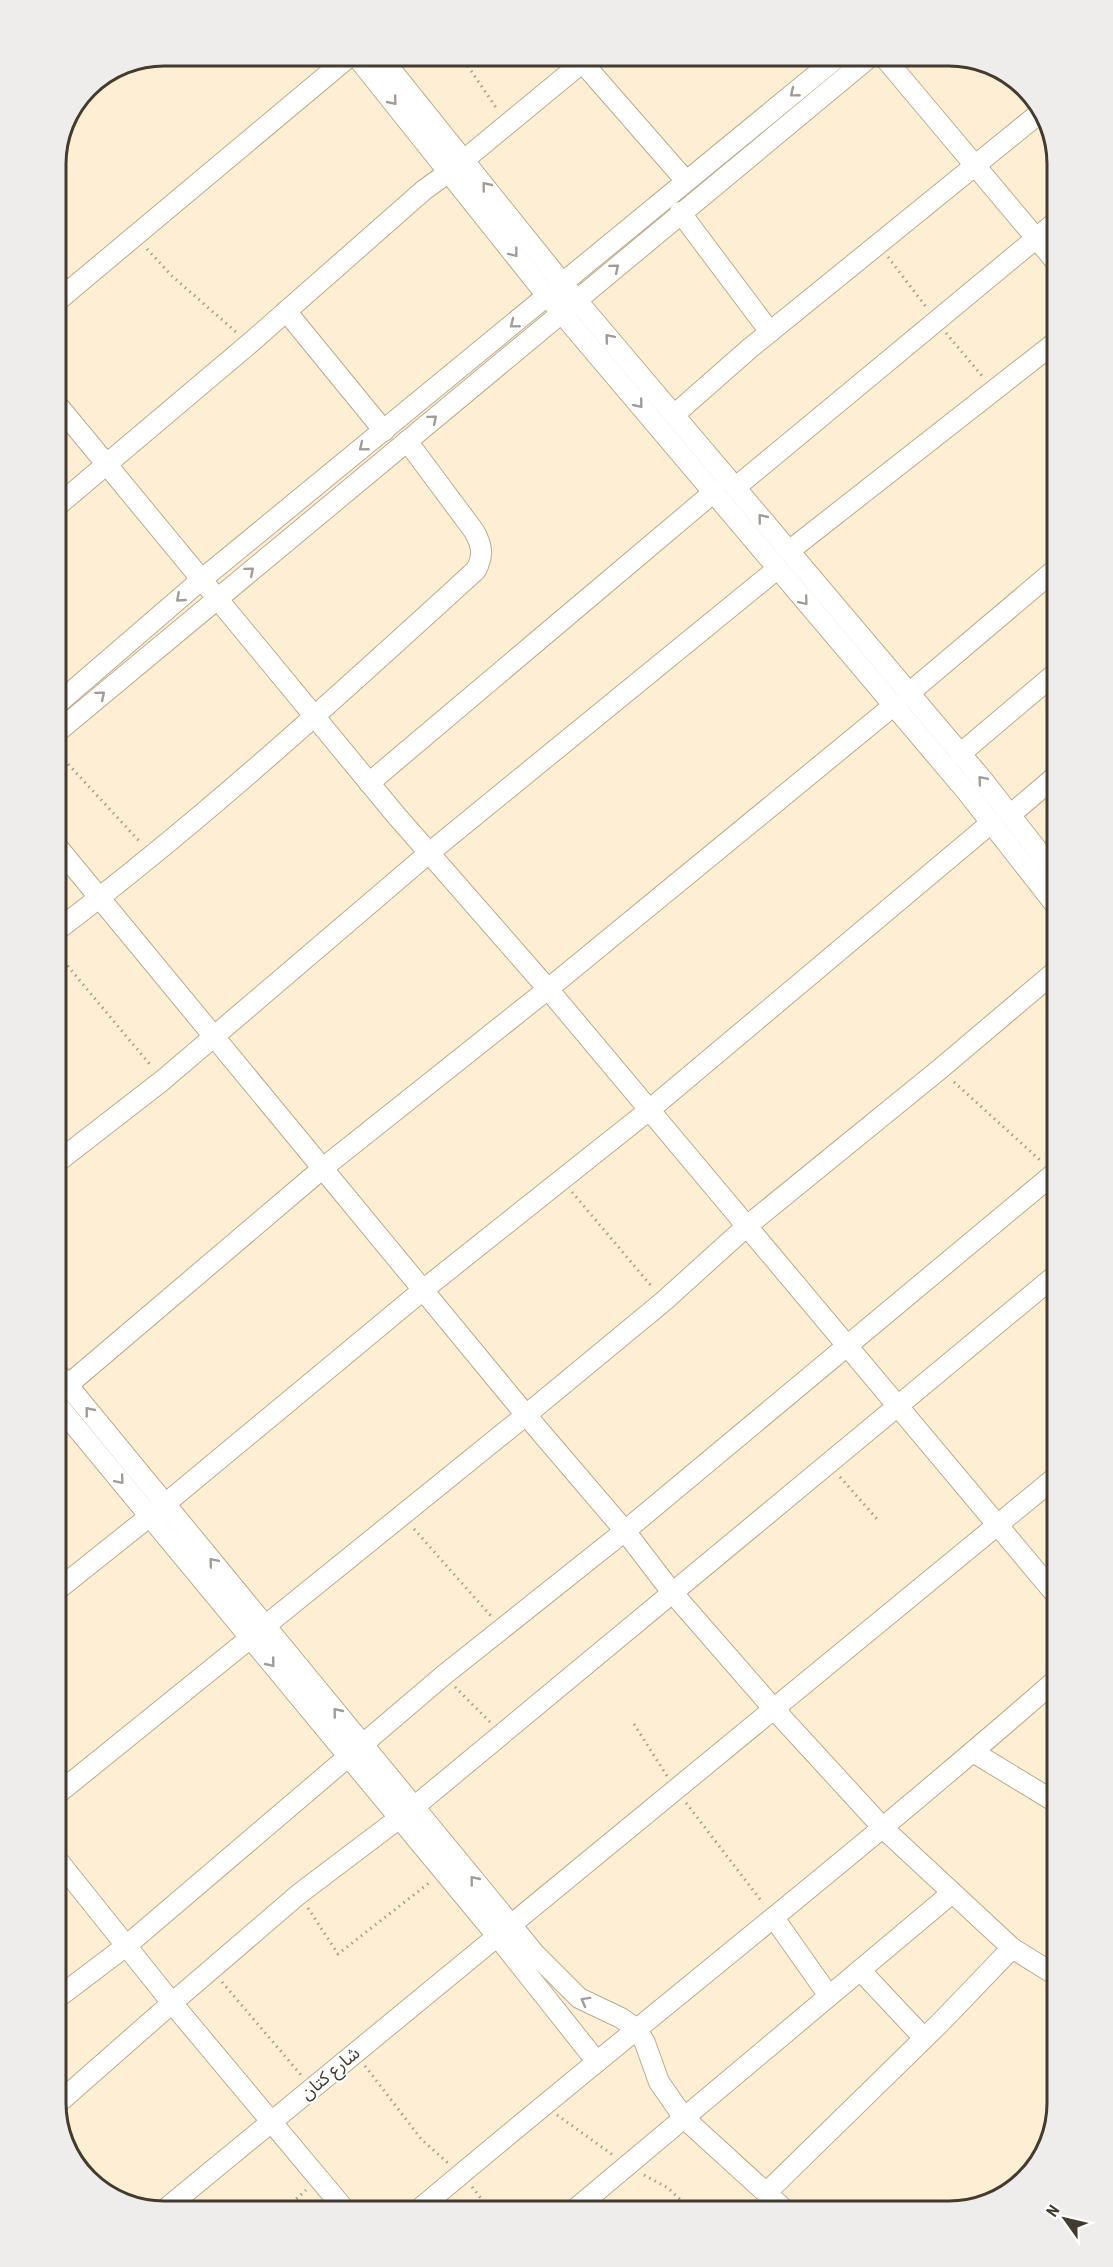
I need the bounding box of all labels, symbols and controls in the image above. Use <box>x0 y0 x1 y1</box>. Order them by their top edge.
one-way arrow <box>790 85 801 96</box>
one-way arrow <box>385 95 396 106</box>
one-way arrow <box>482 182 493 193</box>
one-way arrow <box>507 247 518 258</box>
one-way arrow <box>608 264 619 275</box>
one-way arrow <box>510 317 521 328</box>
one-way arrow <box>605 334 616 345</box>
one-way arrow <box>632 397 643 408</box>
one-way arrow <box>426 416 437 427</box>
one-way arrow <box>359 440 370 451</box>
one-way arrow <box>759 514 770 525</box>
one-way arrow <box>243 567 254 578</box>
one-way arrow <box>176 591 187 602</box>
one-way arrow <box>797 594 808 605</box>
one-way arrow <box>94 692 105 703</box>
one-way arrow <box>979 776 990 787</box>
one-way arrow <box>86 1407 97 1418</box>
one-way arrow <box>113 1473 124 1484</box>
one-way arrow <box>209 1558 220 1569</box>
one-way arrow <box>263 1656 274 1667</box>
one-way arrow <box>334 1708 345 1719</box>
one-way arrow <box>470 1876 481 1887</box>
one-way arrow <box>581 1997 591 2008</box>
street label: شارع كتان <box>296 2042 366 2107</box>
north arrow <box>1035 2189 1095 2249</box>
text: N <box>1042 2202 1064 2220</box>

